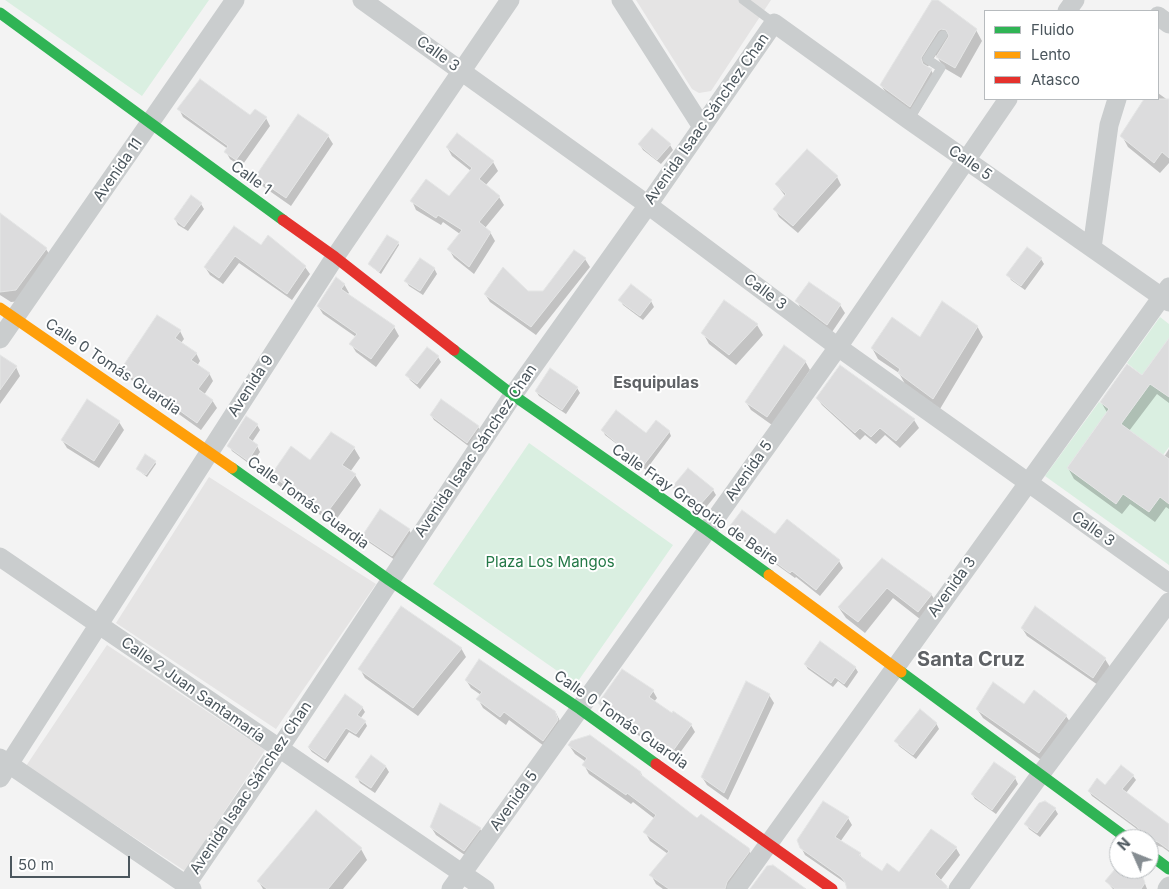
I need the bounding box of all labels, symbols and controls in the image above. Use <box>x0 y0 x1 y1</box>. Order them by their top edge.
legend <box>984 10 1159 100</box>
text: Fluido <box>1031 20 1074 39</box>
street label: Avenida Isaac Sánchez Chan <box>641 30 773 208</box>
street label: Calle 3 <box>413 32 463 76</box>
text: Lento <box>1031 45 1071 64</box>
text: Atasco <box>1031 70 1080 89</box>
street label: Avenida 11 <box>90 135 146 205</box>
street label: Calle 5 <box>945 142 995 184</box>
street label: Calle 1 <box>227 157 275 199</box>
street label: Calle 3 <box>740 270 790 314</box>
street label: Calle 0 Tomás Guardia <box>42 315 184 419</box>
street label: Avenida 9 <box>224 352 278 420</box>
street label: Avenida Isaac Sánchez Chan <box>411 361 541 541</box>
district label: Esquipulas <box>613 373 699 393</box>
street label: Avenida 5 <box>722 437 776 505</box>
street label: Calle Fray Gregorio de Beire <box>608 440 782 570</box>
street label: Calle Tomás Guardia <box>244 453 372 553</box>
street label: Calle 3 <box>1068 508 1118 550</box>
park label: Plaza Los Mangos <box>485 553 615 571</box>
street label: Avenida 3 <box>924 553 980 621</box>
street label: Calle 2 Juan Santamaría <box>118 633 268 747</box>
district label: Santa Cruz <box>917 648 1025 672</box>
street label: Calle 0 Tomás Guardia <box>550 667 692 773</box>
street label: Avenida Isaac Sánchez Chan <box>186 698 316 878</box>
street label: Avenida 5 <box>486 768 542 834</box>
north arrow <box>1109 829 1159 879</box>
text: N <box>1114 834 1133 854</box>
scale bar <box>12 846 132 878</box>
text: 50 m <box>18 855 54 874</box>

